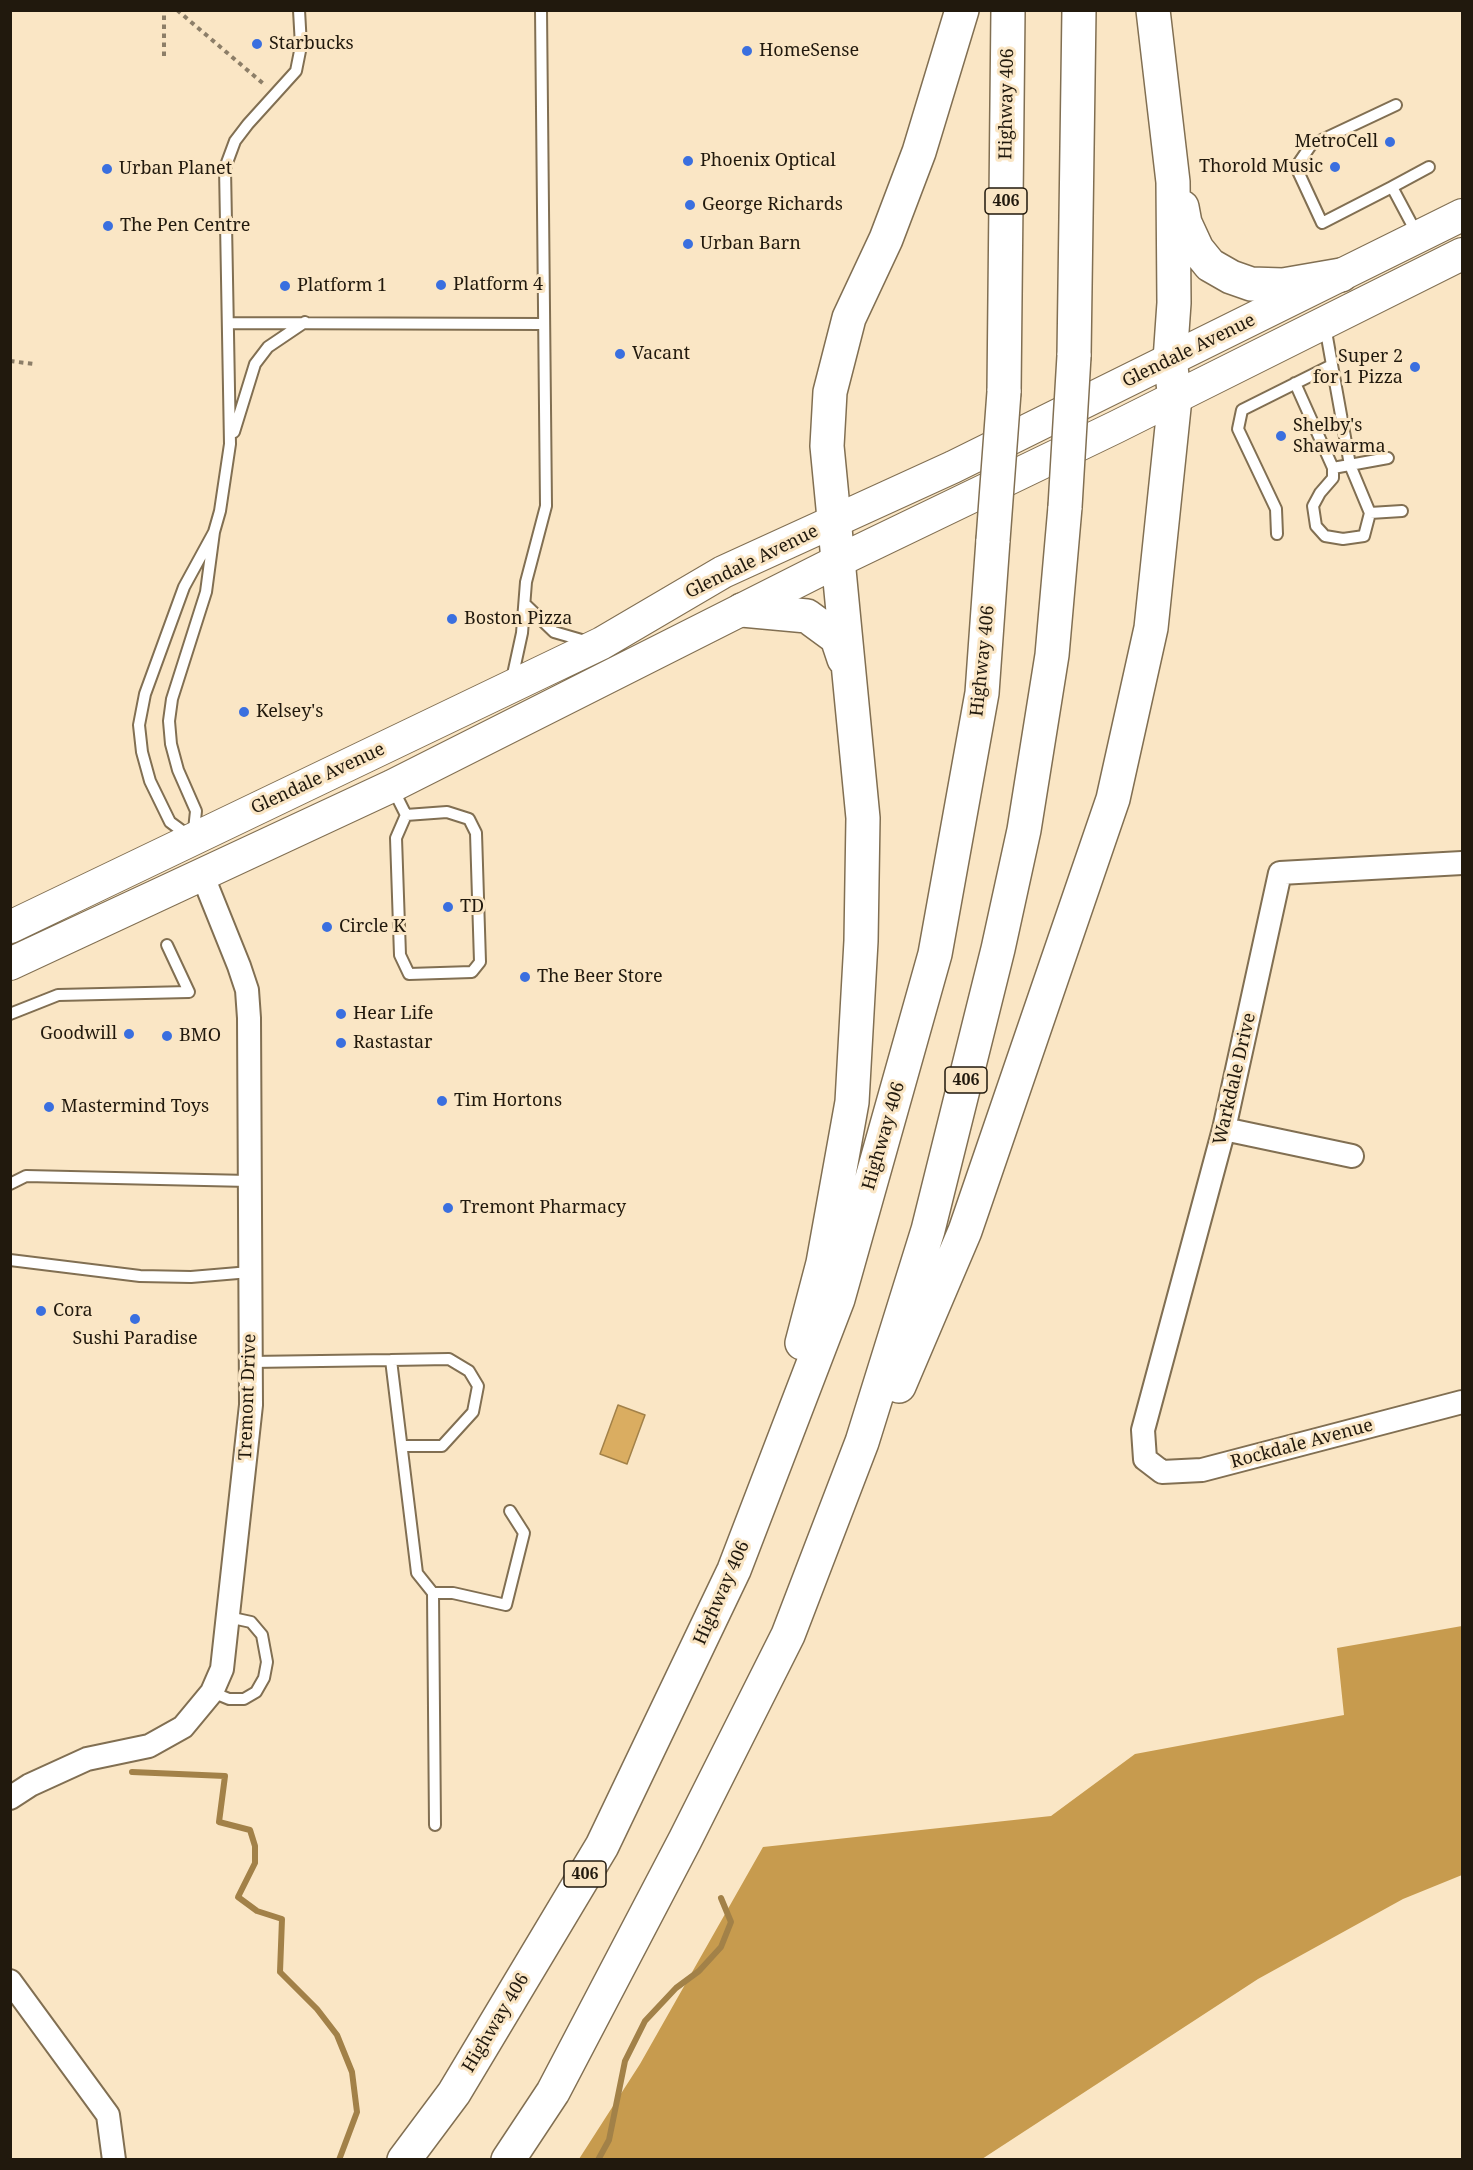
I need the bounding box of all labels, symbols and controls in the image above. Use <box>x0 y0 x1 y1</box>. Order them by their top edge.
place label: Starbucks <box>269 33 354 55</box>
marker: Starbucks <box>250 37 264 51</box>
place label: HomeSense <box>759 40 859 62</box>
marker: HomeSense <box>740 44 754 58</box>
street label: Highway 406 <box>995 48 1019 160</box>
place label: MetroCell <box>1294 131 1378 153</box>
marker: MetroCell <box>1383 135 1397 149</box>
place label: Phoenix Optical <box>700 150 836 172</box>
marker: Phoenix Optical <box>681 154 695 168</box>
place label: Thorold Music <box>1199 156 1323 178</box>
place label: Urban Planet <box>119 158 232 180</box>
marker: Thorold Music <box>1328 160 1342 174</box>
marker: Urban Planet <box>100 162 114 176</box>
road number: 406 <box>985 188 1027 214</box>
place label: George Richards <box>702 194 843 216</box>
marker: George Richards <box>683 198 697 212</box>
place label: The Pen Centre <box>120 215 250 237</box>
marker: The Pen Centre <box>101 219 115 233</box>
place label: Urban Barn <box>700 233 801 255</box>
marker: Urban Barn <box>681 237 695 251</box>
place label: Platform 4 <box>453 274 543 296</box>
place label: Platform 1 <box>297 275 387 297</box>
marker: Platform 4 <box>434 278 448 292</box>
marker: Platform 1 <box>278 279 292 293</box>
street label: Glendale Avenue <box>1119 309 1259 393</box>
place label: Vacant <box>632 343 690 365</box>
place label: Super 2 for 1 Pizza <box>1313 346 1403 388</box>
marker: Vacant <box>613 347 627 361</box>
marker: Super 2 for 1 Pizza <box>1408 360 1422 374</box>
place label: Shelby's Shawarma <box>1293 415 1386 458</box>
marker: Shelby's Shawarma <box>1274 429 1288 443</box>
street label: Glendale Avenue <box>682 520 822 604</box>
street label: Highway 406 <box>966 604 1000 718</box>
place label: Boston Pizza <box>464 608 572 630</box>
marker: Boston Pizza <box>445 612 459 626</box>
place label: Kelsey's <box>256 701 323 723</box>
marker: Kelsey's <box>237 705 251 719</box>
street label: Glendale Avenue <box>248 739 388 819</box>
place label: TD <box>460 896 484 918</box>
marker: TD <box>441 900 455 914</box>
place label: Circle K <box>339 916 406 938</box>
marker: Circle K <box>320 920 334 934</box>
place label: The Beer Store <box>537 966 663 988</box>
marker: The Beer Store <box>518 970 532 984</box>
place label: Hear Life <box>353 1003 433 1025</box>
marker: Hear Life <box>334 1007 348 1021</box>
street label: Warkdale Drive <box>1209 1011 1261 1147</box>
place label: Goodwill <box>40 1023 117 1045</box>
place label: BMO <box>179 1025 221 1047</box>
marker: Goodwill <box>122 1027 136 1041</box>
marker: BMO <box>160 1029 174 1043</box>
place label: Rastastar <box>353 1032 433 1054</box>
marker: Rastastar <box>334 1036 348 1050</box>
road number: 406 <box>945 1067 987 1093</box>
street label: Highway 406 <box>858 1079 910 1193</box>
place label: Tim Hortons <box>454 1090 562 1112</box>
marker: Tim Hortons <box>435 1094 449 1108</box>
place label: Mastermind Toys <box>61 1096 209 1118</box>
marker: Mastermind Toys <box>42 1100 56 1114</box>
place label: Tremont Pharmacy <box>460 1197 626 1219</box>
marker: Tremont Pharmacy <box>441 1201 455 1215</box>
place label: Cora <box>53 1300 93 1322</box>
marker: Cora <box>34 1304 48 1318</box>
marker: Sushi Paradise <box>128 1312 142 1326</box>
place label: Sushi Paradise <box>72 1328 198 1350</box>
street label: Tremont Drive <box>235 1333 261 1461</box>
street label: Rockdale Avenue <box>1228 1415 1376 1473</box>
street label: Highway 406 <box>689 1538 755 1648</box>
road number: 406 <box>564 1861 606 1887</box>
street label: Highway 406 <box>458 1970 534 2076</box>

